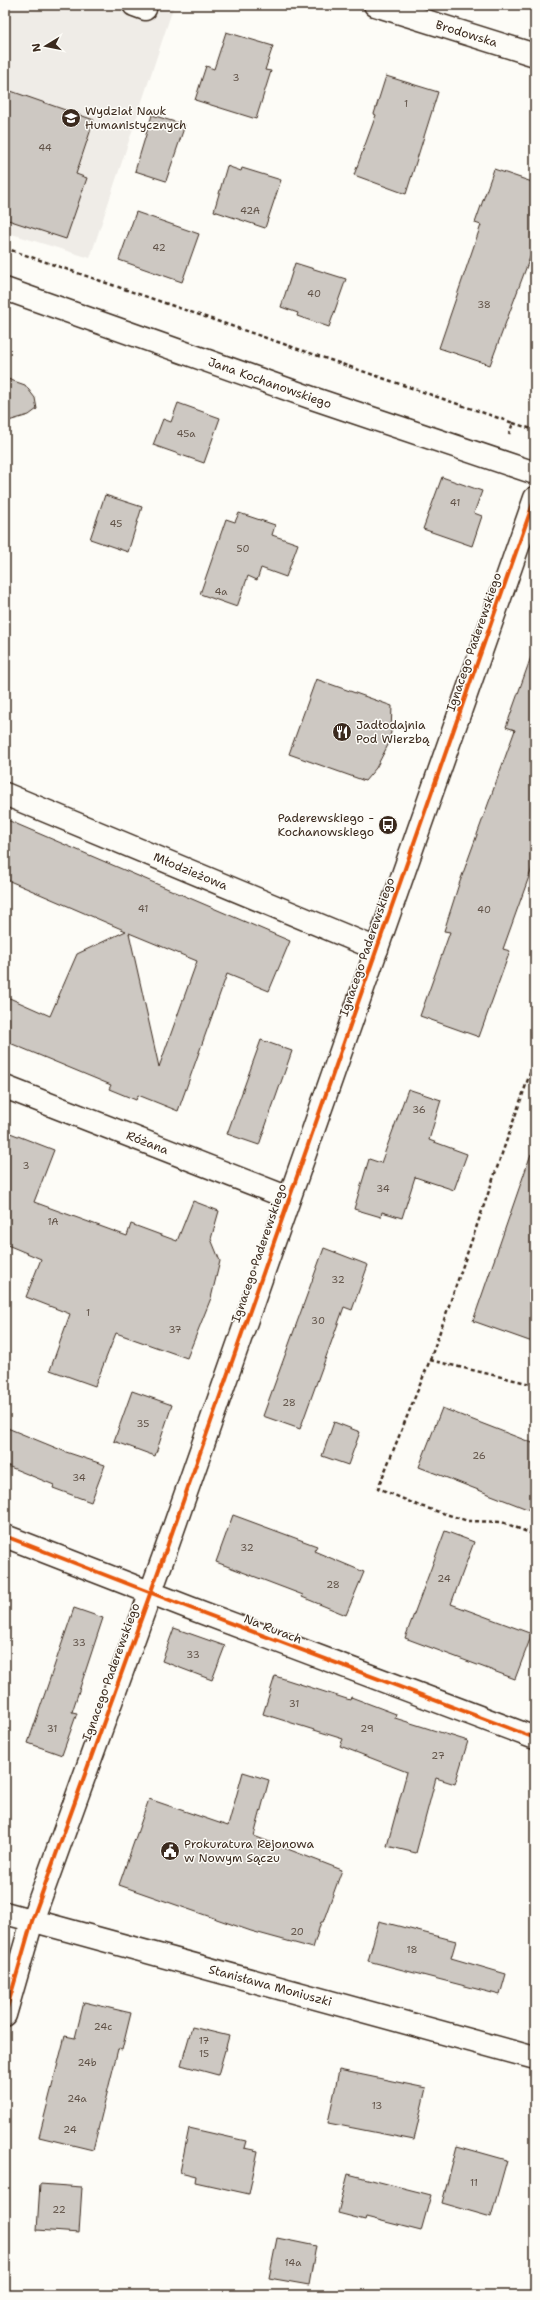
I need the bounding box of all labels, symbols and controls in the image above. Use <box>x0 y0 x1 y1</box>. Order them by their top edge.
street label: Brodowska <box>434 16 500 51</box>
north arrow <box>26 26 66 66</box>
text: N <box>28 42 45 53</box>
house number: 3 <box>233 71 240 84</box>
house number: 1 <box>404 97 408 110</box>
place label: Wydział Nauk Humanistycznych <box>85 103 187 133</box>
school or university icon: Wydział Nauk Humanistycznych <box>60 107 82 129</box>
house number: 44 <box>38 141 52 154</box>
house number: 42A <box>240 204 260 217</box>
house number: 42 <box>152 241 166 254</box>
house number: 40 <box>307 287 321 300</box>
house number: 38 <box>477 298 491 311</box>
street label: Jana Kochanowskiego <box>206 354 334 412</box>
house number: 45a <box>176 427 196 440</box>
house number: 41 <box>450 496 460 509</box>
house number: 45 <box>110 517 122 530</box>
house number: 50 <box>236 542 250 555</box>
street label: Ignacego Paderewskiego <box>443 571 505 713</box>
house number: 4a <box>214 585 228 598</box>
place label: Jadłodajnia Pod Wierzbą <box>356 717 430 747</box>
restaurant icon: Jadłodajnia Pod Wierzbą <box>331 721 353 743</box>
place label: Paderewskiego - Kochanowskiego <box>277 810 374 840</box>
bus stop icon: Paderewskiego - Kochanowskiego <box>377 814 399 836</box>
street label: Młodzieżowa <box>151 849 231 894</box>
street label: Ignacego Paderewskiego <box>336 876 398 1018</box>
house number: 41 <box>138 902 148 915</box>
house number: 40 <box>477 903 491 916</box>
house number: 36 <box>412 1103 426 1116</box>
street label: Różana <box>124 1127 171 1158</box>
house number: 3 <box>23 1159 30 1172</box>
street label: Ignacego Paderewskiego <box>228 1182 290 1324</box>
house number: 34 <box>376 1182 390 1195</box>
house number: 1A <box>47 1215 59 1228</box>
house number: 32 <box>331 1273 345 1286</box>
house number: 1 <box>86 1306 90 1319</box>
house number: 30 <box>311 1314 325 1327</box>
house number: 37 <box>168 1323 182 1336</box>
house number: 28 <box>282 1396 296 1409</box>
house number: 35 <box>137 1417 149 1430</box>
house number: 26 <box>472 1449 486 1462</box>
house number: 34 <box>72 1471 86 1484</box>
house number: 32 <box>240 1541 254 1554</box>
house number: 24 <box>437 1572 451 1585</box>
house number: 28 <box>326 1578 340 1591</box>
street label: Ignacego Paderewskiego <box>79 1601 143 1743</box>
street label: Na Rurach <box>242 1611 304 1647</box>
house number: 33 <box>72 1636 86 1649</box>
house number: 33 <box>186 1648 200 1661</box>
house number: 31 <box>289 1697 299 1710</box>
house number: 31 <box>47 1722 57 1735</box>
house number: 29 <box>360 1722 374 1735</box>
house number: 27 <box>431 1749 445 1762</box>
place label: Prokuratura Rejonowa w Nowym Sączu <box>184 1836 315 1866</box>
public building icon: Prokuratura Rejonowa w Nowym Sączu <box>159 1840 181 1862</box>
house number: 20 <box>290 1925 304 1938</box>
house number: 18 <box>406 1943 418 1956</box>
street label: Stanisława Moniuszki <box>207 1961 334 2010</box>
house number: 24c <box>94 2020 112 2033</box>
house number: 17 <box>199 2034 209 2047</box>
house number: 15 <box>199 2047 209 2060</box>
house number: 24b <box>77 2056 97 2069</box>
house number: 24a <box>67 2092 87 2105</box>
house number: 13 <box>372 2099 382 2112</box>
house number: 24 <box>63 2123 77 2136</box>
house number: 11 <box>470 2176 478 2189</box>
house number: 22 <box>52 2203 66 2216</box>
house number: 14a <box>285 2256 302 2269</box>

